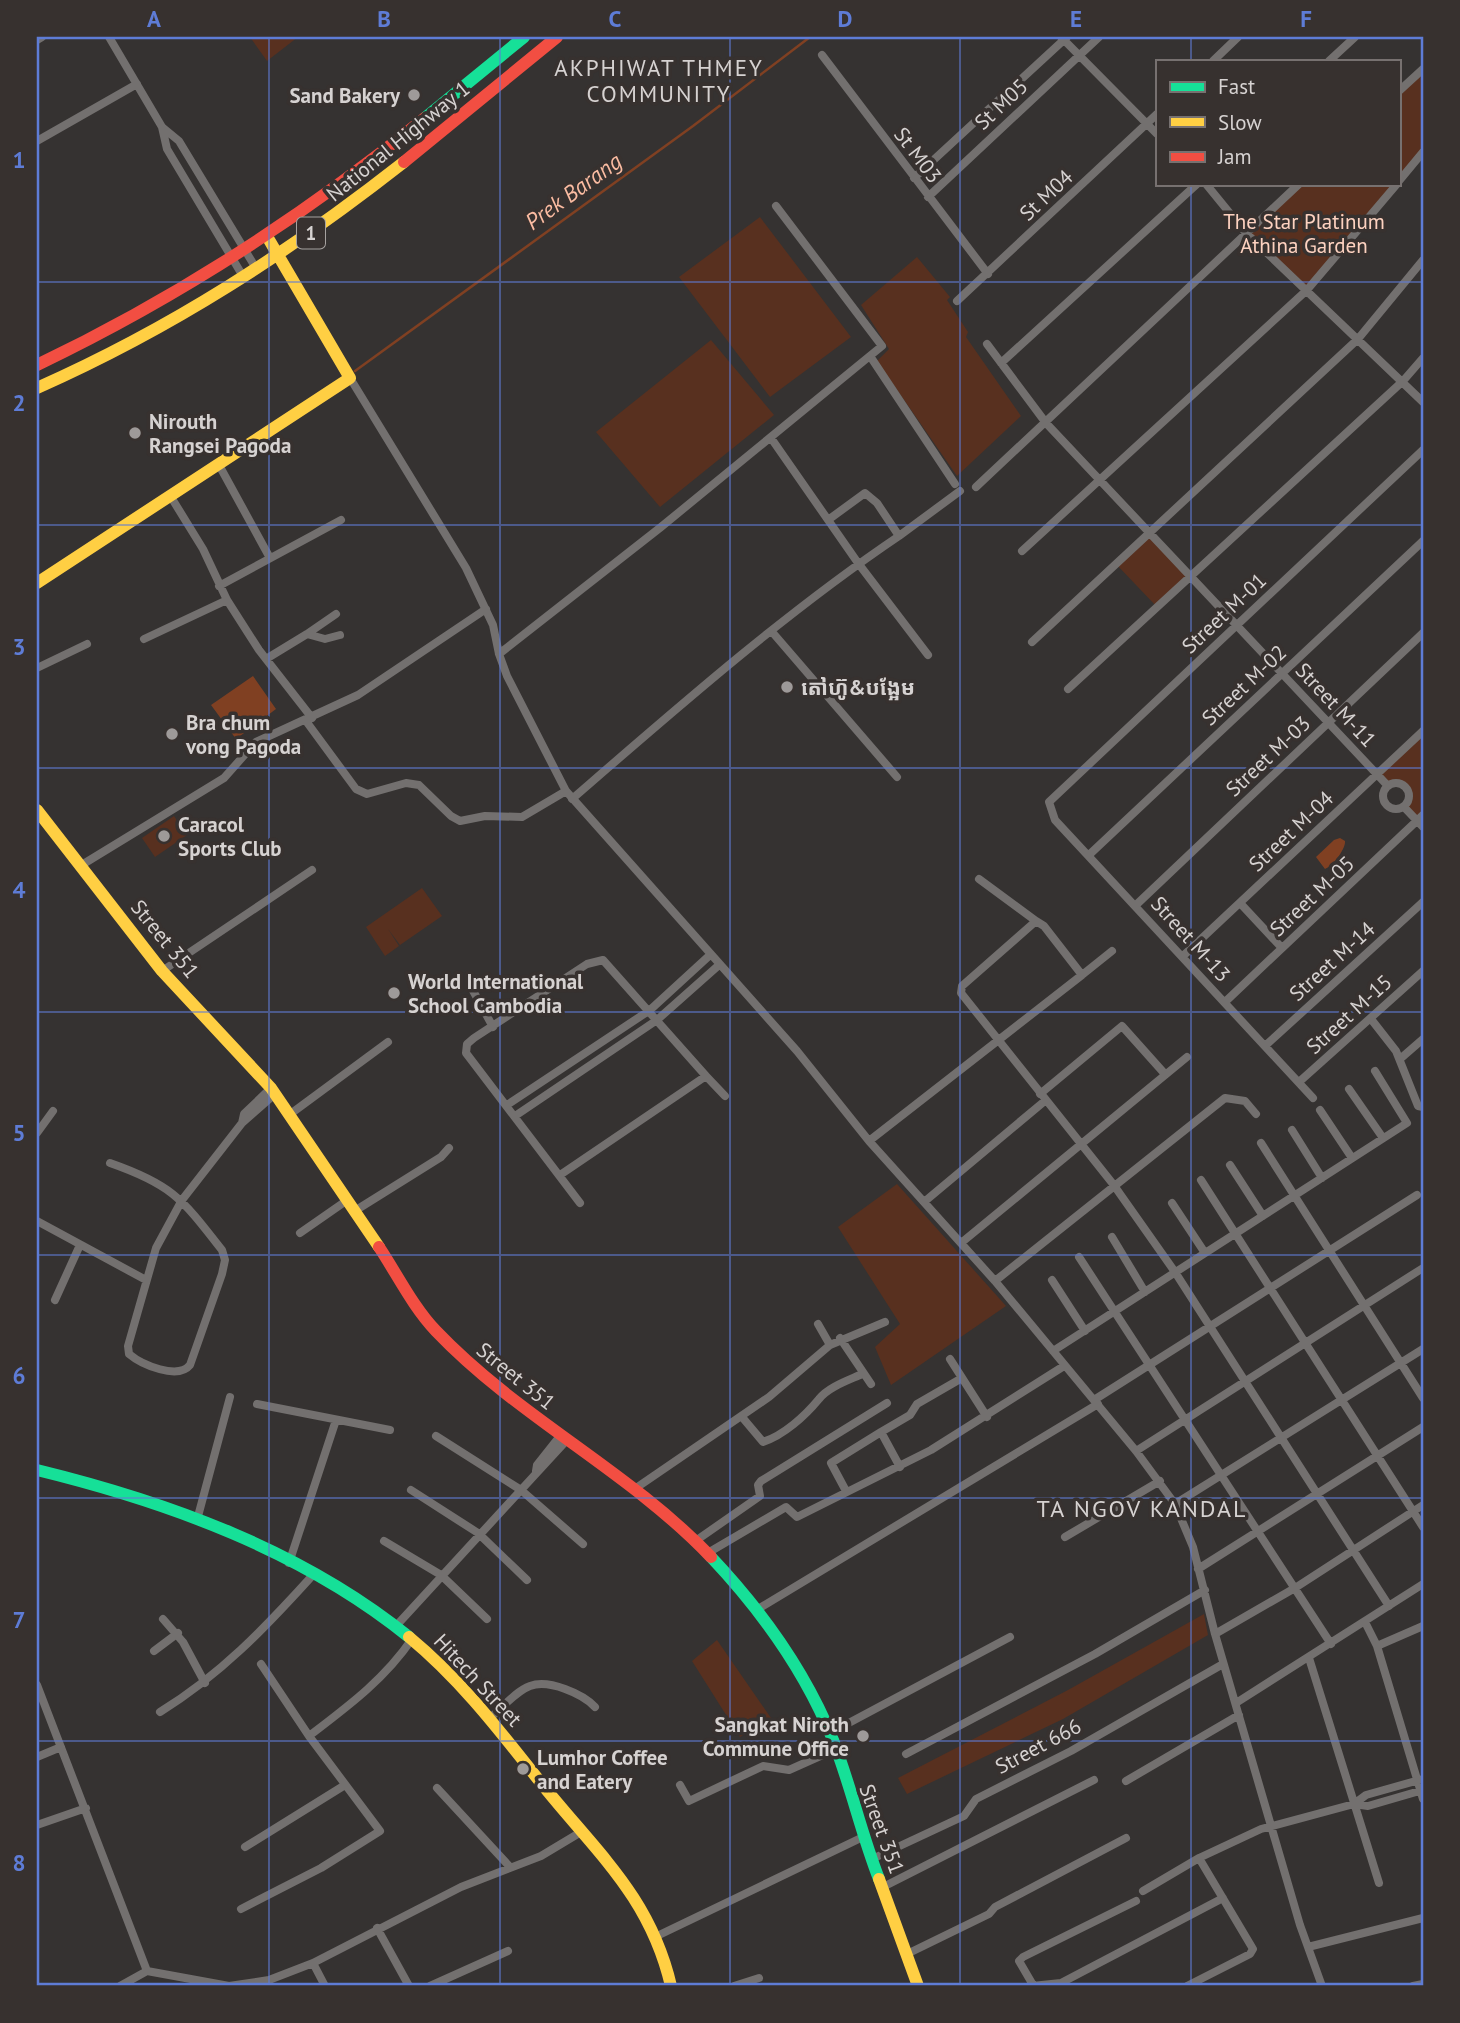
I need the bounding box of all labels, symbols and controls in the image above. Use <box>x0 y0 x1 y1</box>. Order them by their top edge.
text: A <box>147 4 161 33</box>
text: B <box>377 4 391 33</box>
text: C <box>609 4 622 33</box>
text: D <box>838 4 852 33</box>
text: E <box>1070 4 1082 33</box>
text: F <box>1300 4 1312 33</box>
district label: AKPHIWAT THMEY COMMUNITY <box>554 53 764 108</box>
legend <box>1156 60 1400 186</box>
street label: St M05 <box>969 73 1033 135</box>
text: Fast <box>1218 73 1255 100</box>
street label: National Highway 1 <box>321 75 475 207</box>
place label: Sand Bakery <box>289 82 401 109</box>
marker: Sand Bakery <box>406 87 422 103</box>
text: Slow <box>1218 109 1262 136</box>
street label: St M03 <box>888 122 948 188</box>
text: Jam <box>1217 143 1252 170</box>
text: 1 <box>12 145 26 174</box>
water label: Prek Barang <box>519 146 627 236</box>
street label: St M04 <box>1014 164 1078 226</box>
park label: The Star Platinum Athina Garden <box>1223 208 1385 259</box>
road number: 1 <box>297 218 325 248</box>
text: 2 <box>12 388 26 417</box>
place label: Nirouth Rangsei Pagoda <box>149 408 291 459</box>
marker: Nirouth Rangsei Pagoda <box>127 425 143 441</box>
street label: Street M-01 <box>1176 567 1272 659</box>
text: 3 <box>12 632 26 661</box>
street label: Street M-02 <box>1196 639 1292 731</box>
street label: Street M-11 <box>1290 657 1382 753</box>
place label: តៅហ៊ូ&បង្អែម <box>801 674 915 701</box>
marker: តៅហ៊ូ&បង្អែម <box>779 679 795 695</box>
place label: Bra chum vong Pagoda <box>185 709 301 760</box>
street label: Street M-03 <box>1220 710 1316 802</box>
marker: Bra chum vong Pagoda <box>164 726 180 742</box>
street label: Street M-04 <box>1243 785 1339 877</box>
place label: Caracol Sports Club <box>178 811 281 862</box>
marker: Caracol Sports Club <box>156 828 172 844</box>
street label: Street M-05 <box>1264 850 1360 942</box>
text: 4 <box>12 875 26 904</box>
street label: Street M-13 <box>1145 890 1237 988</box>
street label: Street 351 <box>125 894 205 984</box>
street label: Street M-14 <box>1283 915 1381 1007</box>
place label: World International School Cambodia <box>408 968 584 1019</box>
street label: Street M-15 <box>1300 968 1398 1060</box>
marker: World International School Cambodia <box>386 985 402 1001</box>
text: 5 <box>12 1118 26 1147</box>
street label: Street 351 <box>471 1336 561 1416</box>
text: 6 <box>12 1361 26 1390</box>
district label: TA NGOV KANDAL <box>1037 1493 1247 1524</box>
text: 7 <box>12 1605 26 1634</box>
street label: Hitech Street <box>428 1628 528 1732</box>
place label: Sangkat Niroth Commune Office <box>703 1711 849 1762</box>
street label: Street 666 <box>990 1712 1086 1780</box>
marker: Sangkat Niroth Commune Office <box>855 1728 871 1744</box>
place label: Lumhor Coffee and Eatery <box>537 1744 668 1795</box>
marker: Lumhor Coffee and Eatery <box>515 1761 531 1777</box>
street label: Street 351 <box>853 1780 911 1878</box>
text: 8 <box>12 1848 26 1877</box>

